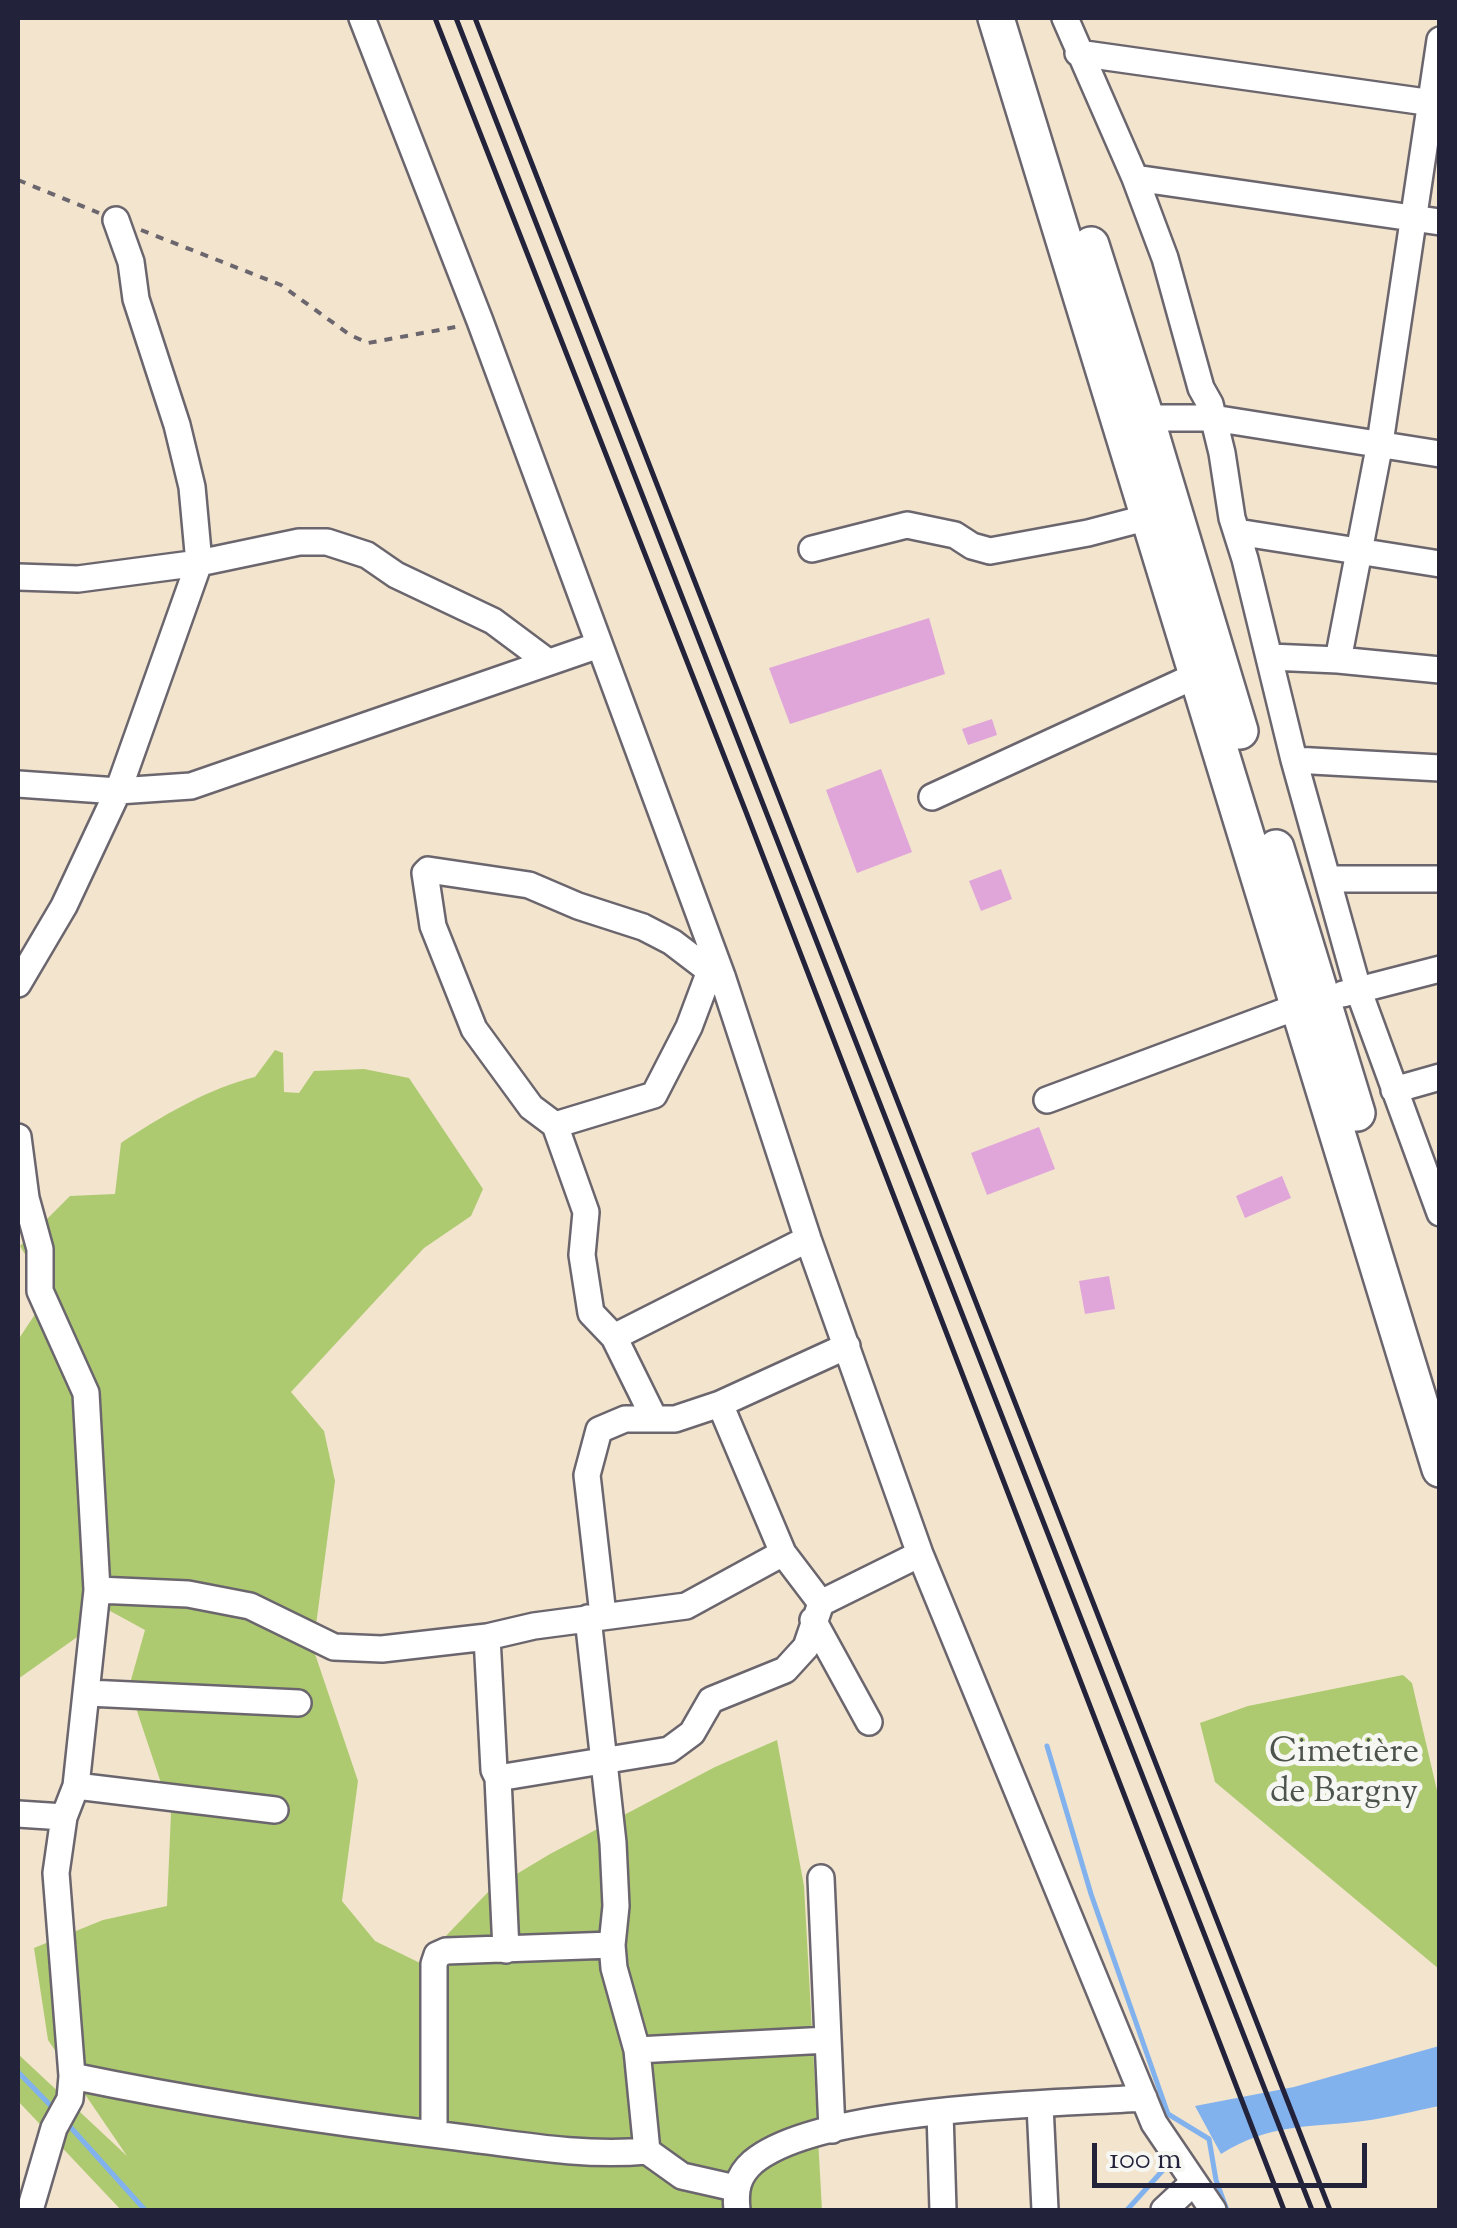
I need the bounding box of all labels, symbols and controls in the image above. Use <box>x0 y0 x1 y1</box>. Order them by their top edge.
park label: Cimetière de Bargny <box>1269 1734 1419 1816</box>
scale bar <box>1097 2123 1372 2185</box>
text: 100 m <box>1109 2139 1182 2182</box>

